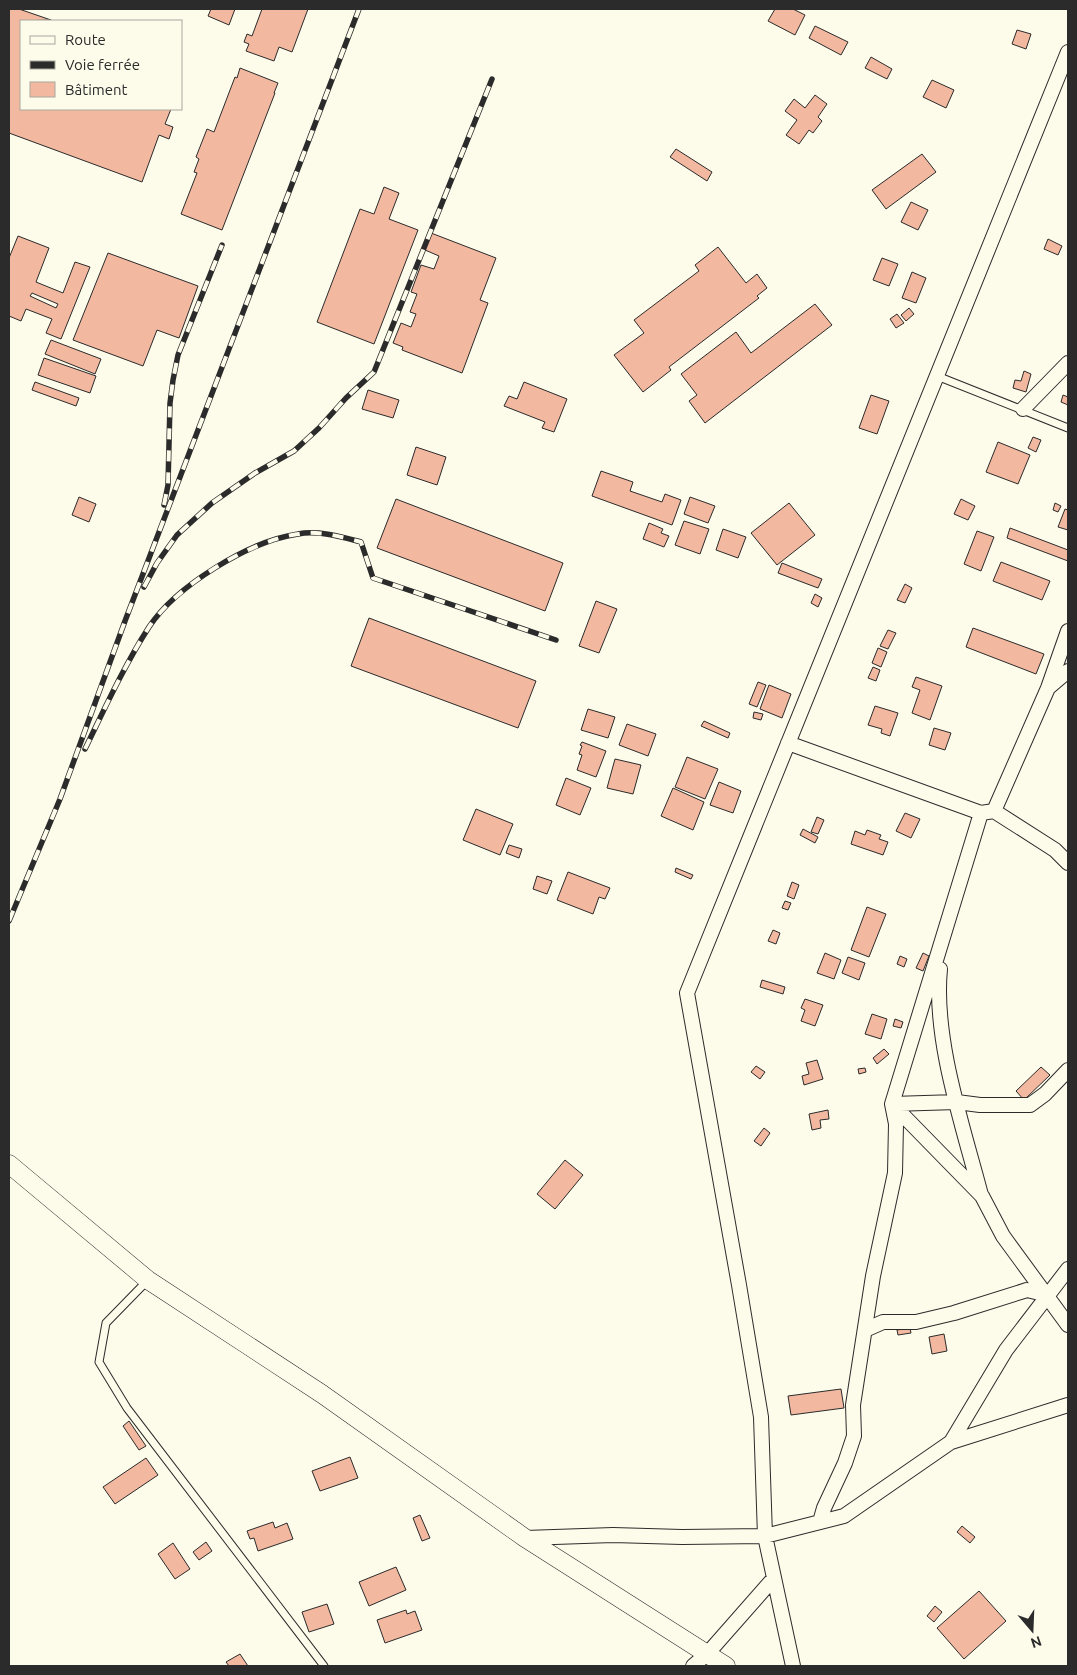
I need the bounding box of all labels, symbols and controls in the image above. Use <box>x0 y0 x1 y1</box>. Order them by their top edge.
legend <box>20 20 182 110</box>
text: Route <box>65 31 106 48</box>
text: Voie ferrée <box>65 56 140 73</box>
text: Bâtiment <box>65 81 128 98</box>
north arrow <box>1007 1605 1057 1655</box>
text: N <box>1029 1633 1044 1652</box>

